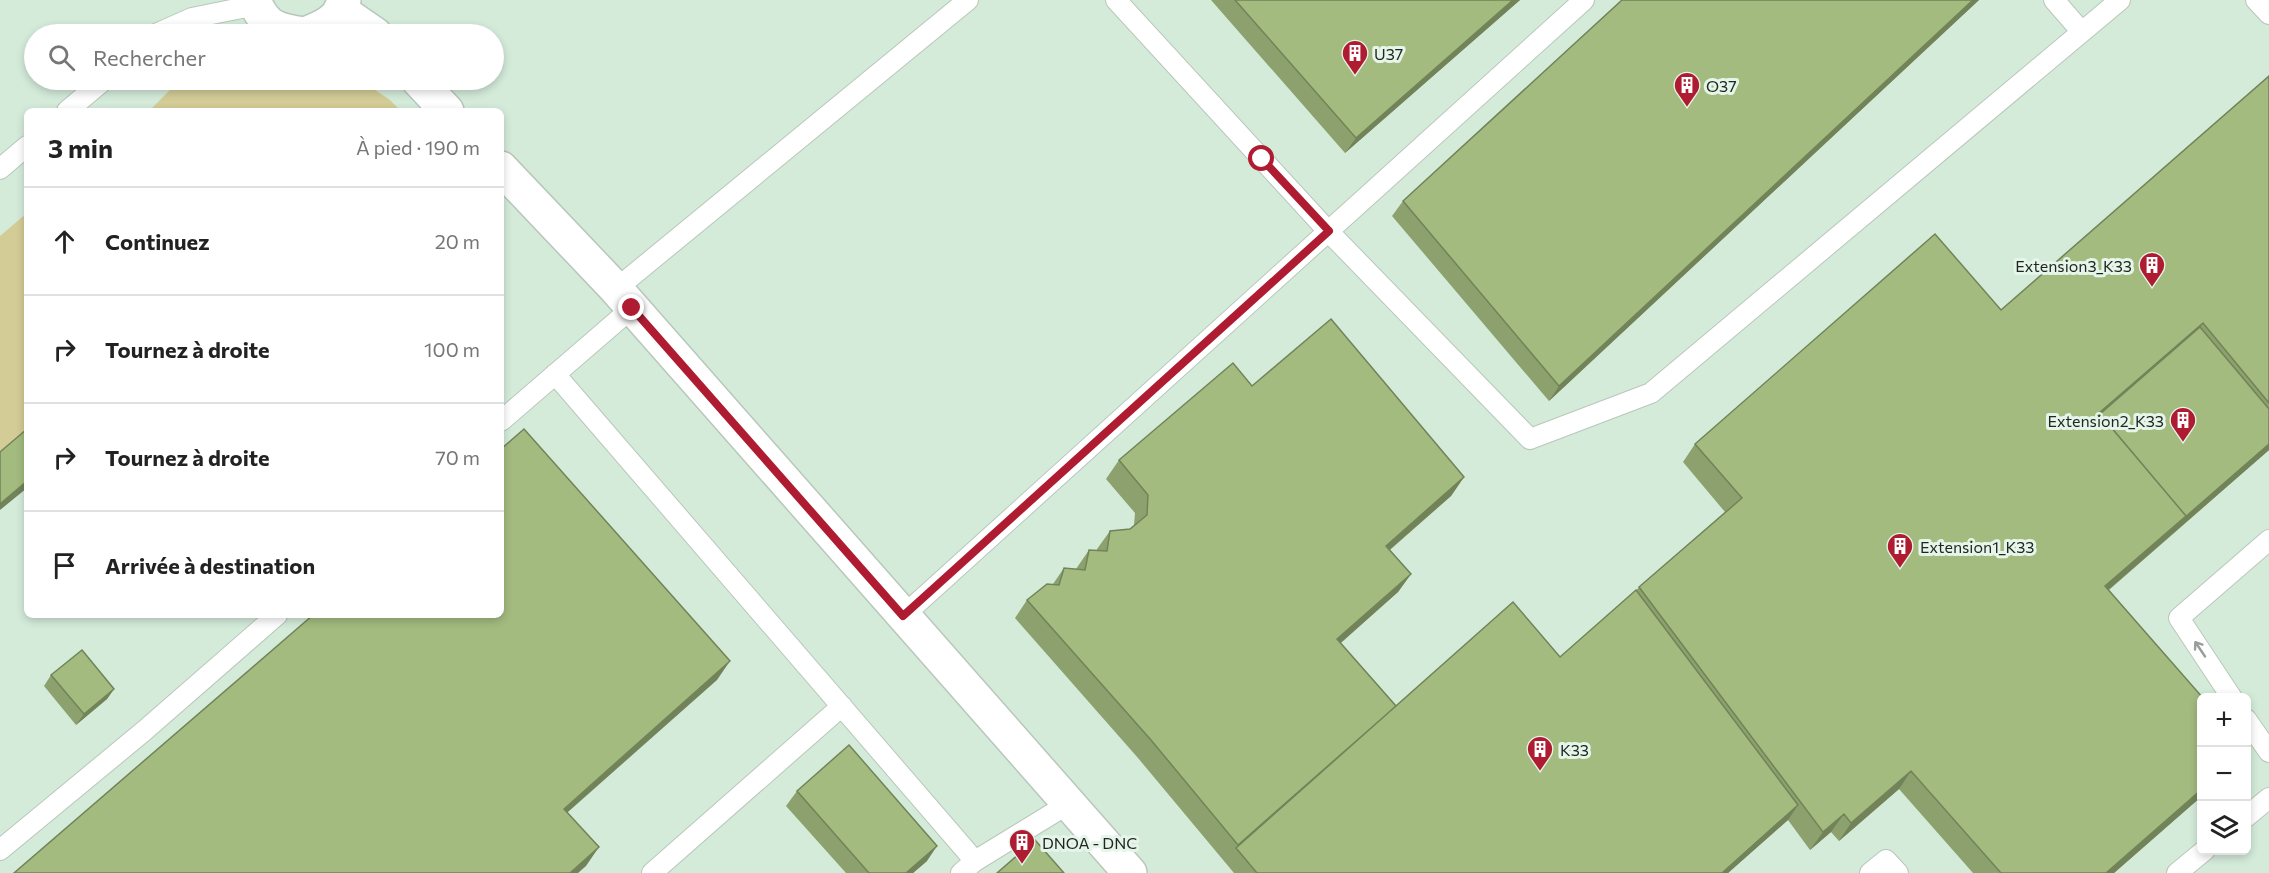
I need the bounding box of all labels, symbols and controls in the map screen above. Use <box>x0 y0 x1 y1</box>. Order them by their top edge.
search box <box>24 24 504 90</box>
building icon: U37 <box>1340 38 1370 76</box>
icon: search <box>45 41 78 74</box>
text: Rechercher <box>93 44 206 71</box>
place label: U37 <box>1374 44 1403 63</box>
building icon: O37 <box>1672 70 1702 108</box>
place label: O37 <box>1706 76 1737 95</box>
text: 3 min <box>48 132 113 163</box>
text: À pied · 190 m <box>356 135 480 159</box>
route start <box>1248 145 1274 171</box>
icon: ahead <box>48 225 81 258</box>
text: Continuez <box>105 228 210 255</box>
text: 20 m <box>435 229 480 253</box>
building icon: Extension3_K33 <box>2137 250 2167 288</box>
place label: Extension3_K33 <box>2015 256 2132 275</box>
route end <box>618 294 644 320</box>
icon: right <box>48 333 81 366</box>
text: Tournez à droite <box>105 336 270 363</box>
text: 100 m <box>424 337 480 361</box>
building icon: Extension2_K33 <box>2168 405 2198 443</box>
place label: Extension2_K33 <box>2048 411 2164 430</box>
icon: right <box>48 441 81 474</box>
text: Tournez à droite <box>105 444 270 471</box>
text: 70 m <box>435 445 480 469</box>
building icon: Extension1_K33 <box>1885 531 1915 569</box>
place label: Extension1_K33 <box>1920 537 2034 556</box>
icon: arrive <box>48 549 81 582</box>
text: Arrivée à destination <box>105 552 315 579</box>
one-way arrow <box>2193 641 2205 658</box>
map controls <box>2197 693 2251 855</box>
button: + <box>2197 693 2251 747</box>
building icon: K33 <box>1525 734 1555 772</box>
place label: K33 <box>1560 740 1589 759</box>
button: − <box>2197 747 2251 801</box>
button: layers <box>2197 801 2251 855</box>
building icon: DNOA - DNC <box>1007 827 1037 865</box>
place label: DNOA - DNC <box>1042 833 1137 852</box>

